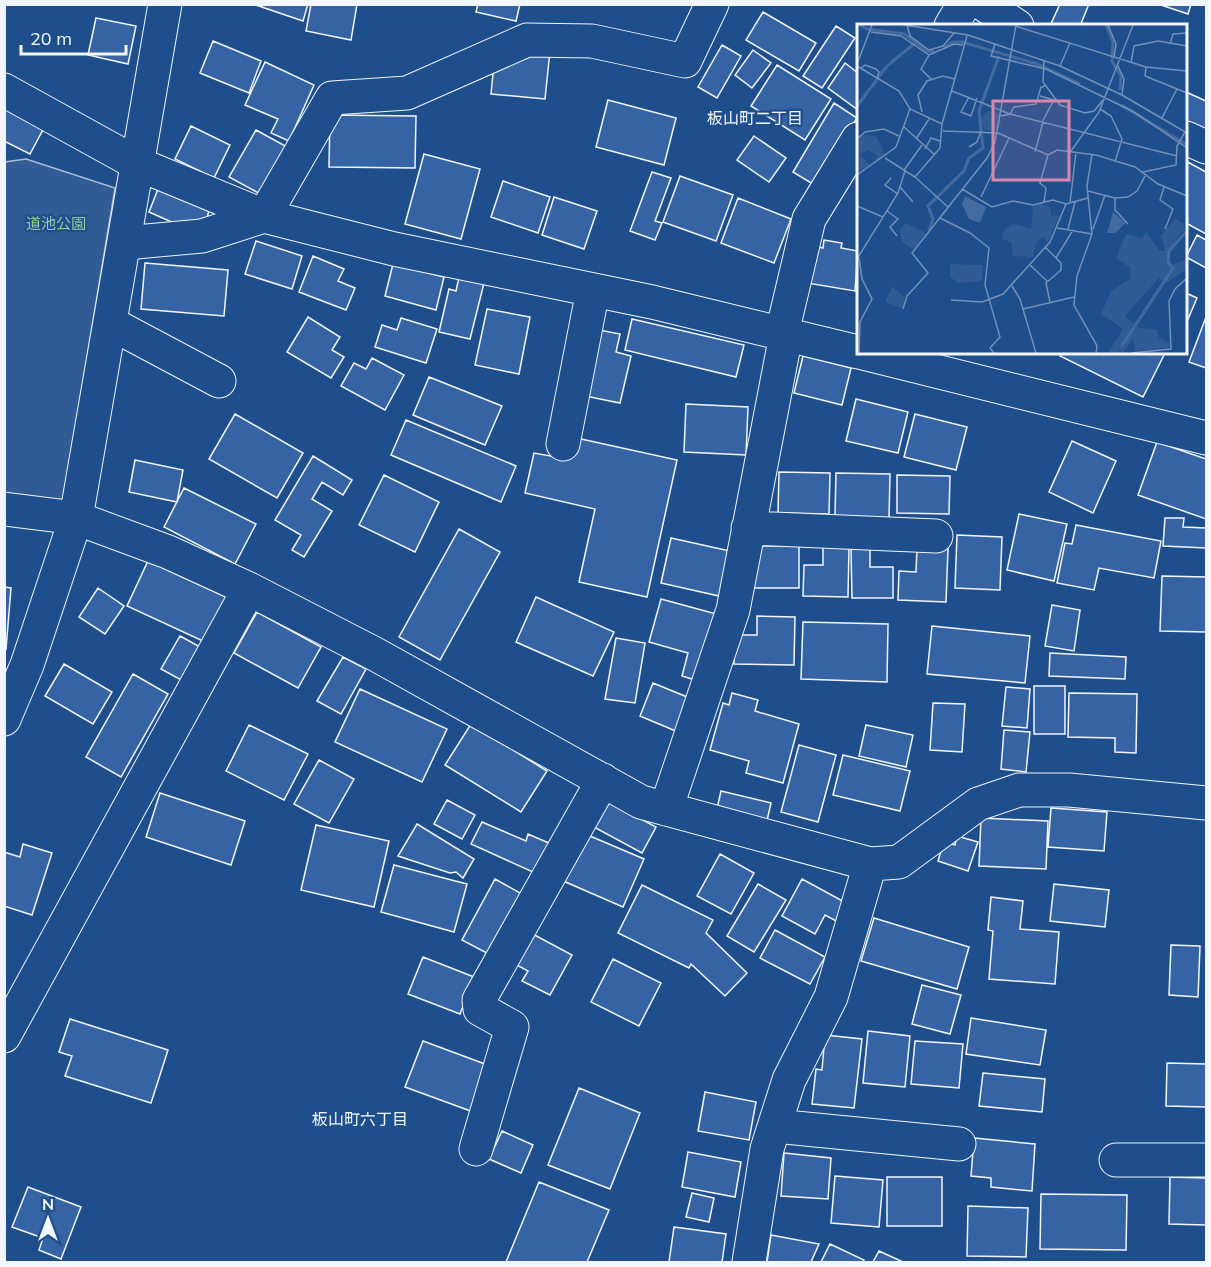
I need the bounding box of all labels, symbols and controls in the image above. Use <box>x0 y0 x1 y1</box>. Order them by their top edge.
scale bar <box>21 18 126 56</box>
inset map <box>857 24 1187 354</box>
text: 20 m <box>30 27 72 50</box>
district label: 板山町二丁目 <box>707 108 803 128</box>
park label: 道池公園 <box>26 214 86 233</box>
district label: 板山町六丁目 <box>312 1109 408 1129</box>
north arrow <box>18 1189 78 1249</box>
text: N <box>42 1194 54 1214</box>

